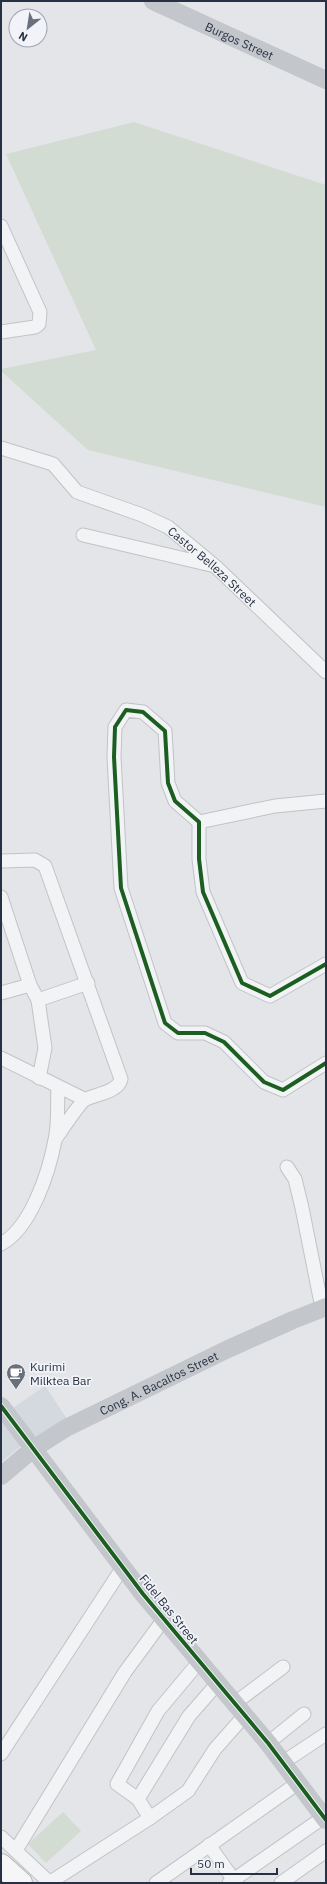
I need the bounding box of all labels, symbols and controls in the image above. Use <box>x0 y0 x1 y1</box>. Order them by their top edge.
north arrow <box>8 8 48 48</box>
street label: Burgos Street <box>203 18 276 63</box>
text: N <box>16 29 30 45</box>
street label: Castor Belleza Street <box>165 523 260 609</box>
street label: Cong. A. Bacaltos Street <box>97 1348 220 1418</box>
place label: Kurimi Milktea Bar <box>30 1359 91 1388</box>
cafe icon: Kurimi Milktea Bar <box>5 1362 27 1390</box>
street label: Fidel Bas Street <box>136 1571 202 1647</box>
scale bar <box>191 1850 277 1876</box>
text: 50 m <box>197 1856 225 1871</box>

